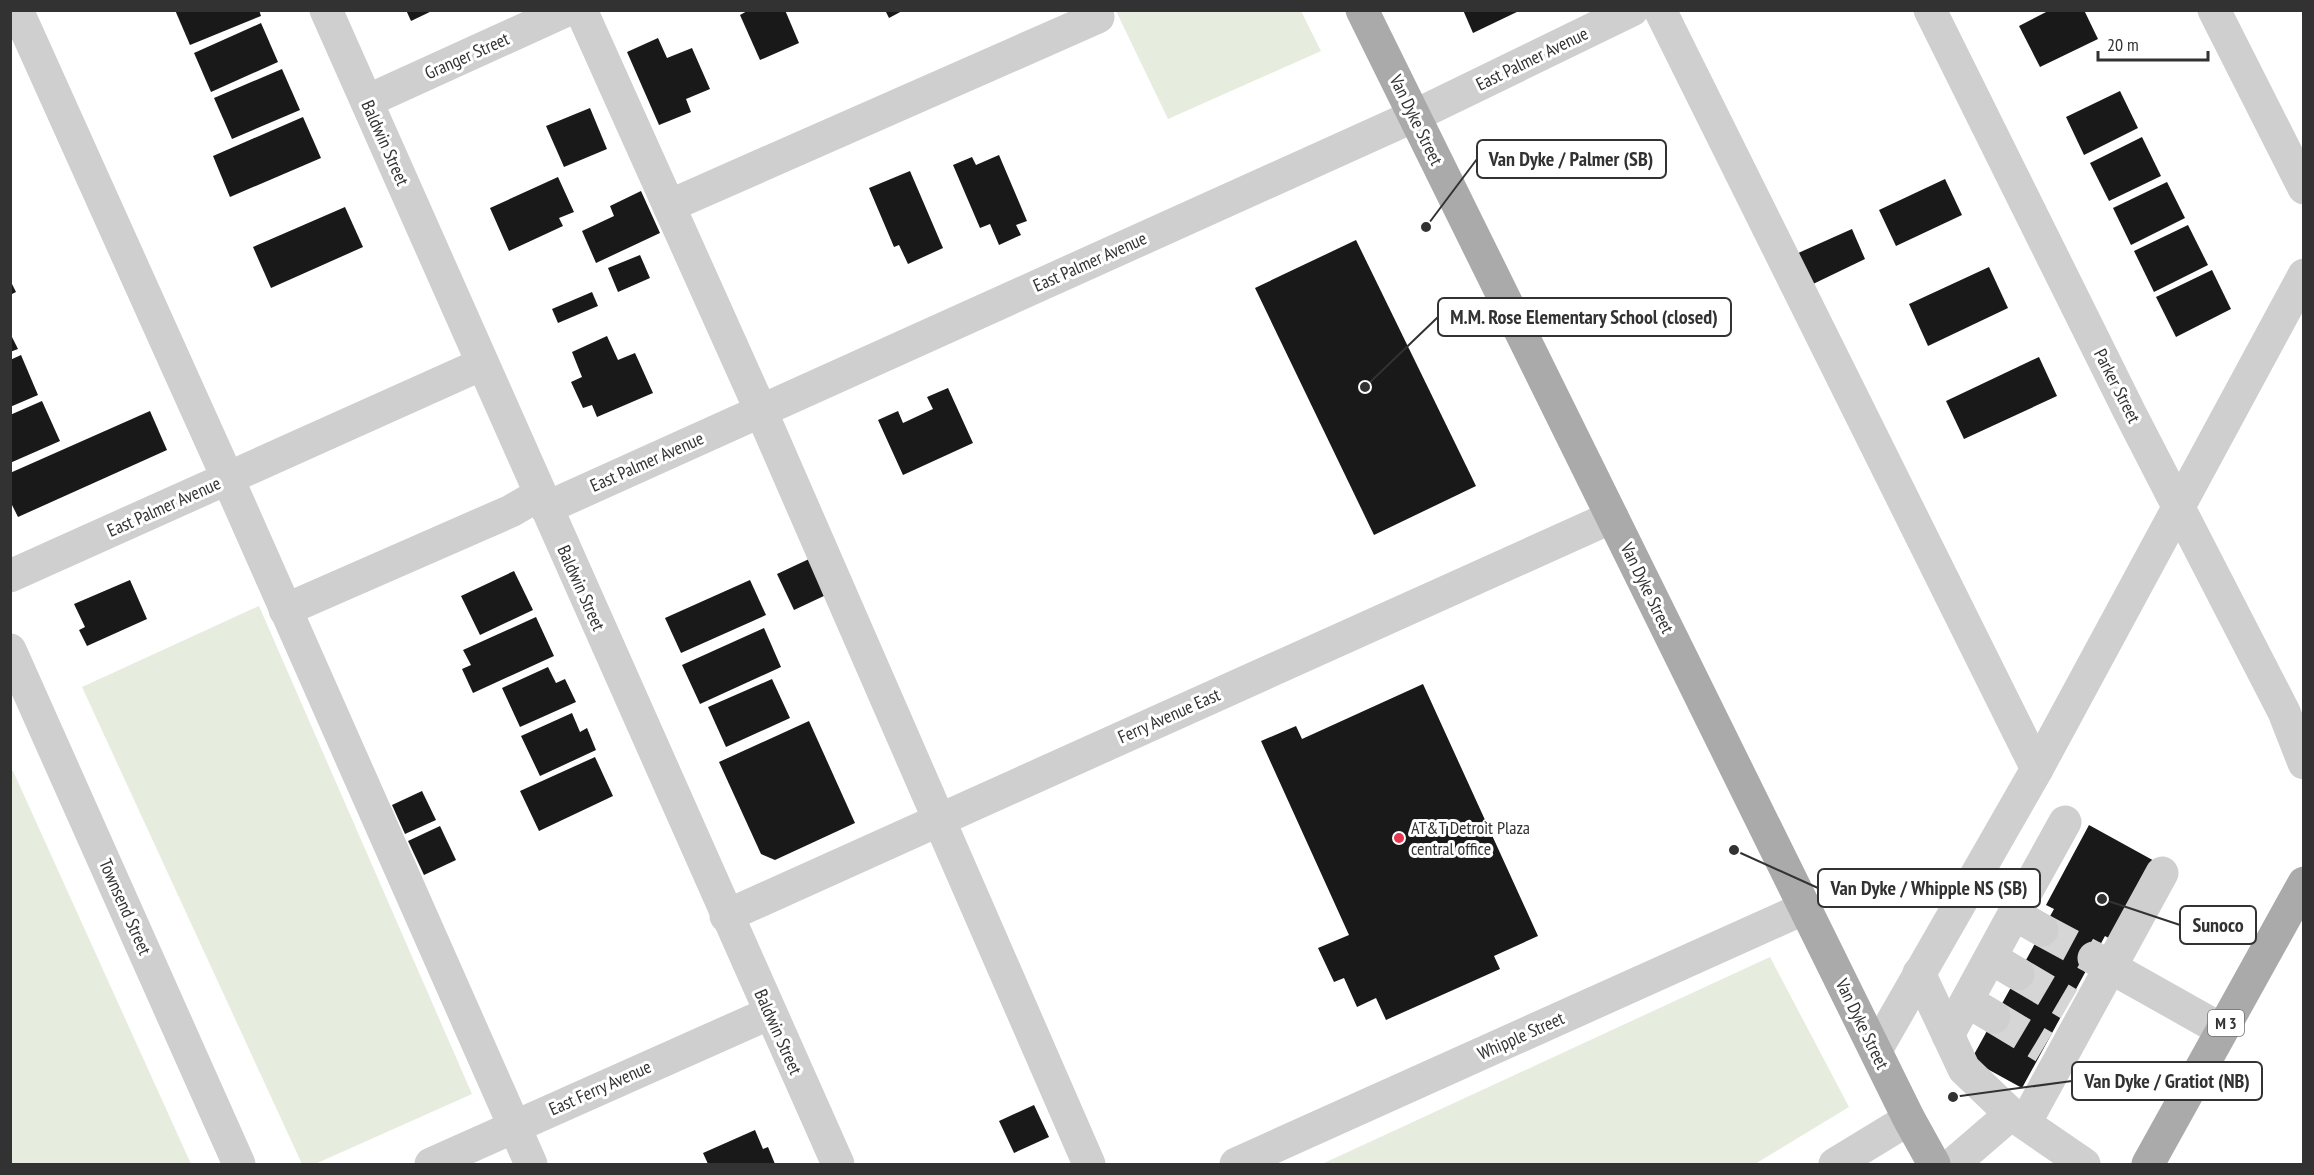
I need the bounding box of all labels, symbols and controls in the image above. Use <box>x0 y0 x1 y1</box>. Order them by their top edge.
street label: East Palmer Avenue <box>1472 22 1592 96</box>
scale bar <box>2098 24 2208 62</box>
street label: Granger Street <box>421 27 513 84</box>
text: 20 m <box>2107 33 2139 56</box>
street label: Van Dyke Street <box>1384 70 1448 169</box>
street label: Baldwin Street <box>356 96 415 189</box>
callout: Van Dyke / Palmer (SB) <box>1477 140 1666 178</box>
text: Van Dyke / Palmer (SB) <box>1488 146 1653 172</box>
street label: East Palmer Avenue <box>1030 226 1150 297</box>
callout: M.M. Rose Elementary School (closed) <box>1438 298 1731 336</box>
text: M.M. Rose Elementary School (closed) <box>1450 304 1718 330</box>
street label: Parker Street <box>2089 345 2146 427</box>
street label: East Palmer Avenue <box>587 426 707 497</box>
street label: East Palmer Avenue <box>104 471 224 542</box>
street label: Van Dyke Street <box>1615 538 1679 637</box>
street label: Baldwin Street <box>552 541 611 634</box>
street label: Ferry Avenue East <box>1114 683 1224 748</box>
place label: AT&T Detroit Plaza central office <box>1411 816 1530 860</box>
marker: AT&T Detroit Plaza central office <box>1392 831 1406 845</box>
street label: Townsend Street <box>94 855 157 958</box>
callout: Van Dyke / Whipple NS (SB) <box>1818 869 2040 907</box>
text: Van Dyke / Whipple NS (SB) <box>1830 875 2028 901</box>
callout: Sunoco <box>2180 906 2256 944</box>
text: Sunoco <box>2192 912 2244 938</box>
street label: Van Dyke Street <box>1830 974 1894 1073</box>
street label: Baldwin Street <box>749 985 808 1078</box>
street label: Whipple Street <box>1474 1006 1568 1065</box>
road number: M 3 <box>2208 1010 2244 1036</box>
street label: East Ferry Avenue <box>545 1055 655 1120</box>
callout: Van Dyke / Gratiot (NB) <box>2072 1062 2262 1100</box>
text: Van Dyke / Gratiot (NB) <box>2083 1068 2250 1094</box>

